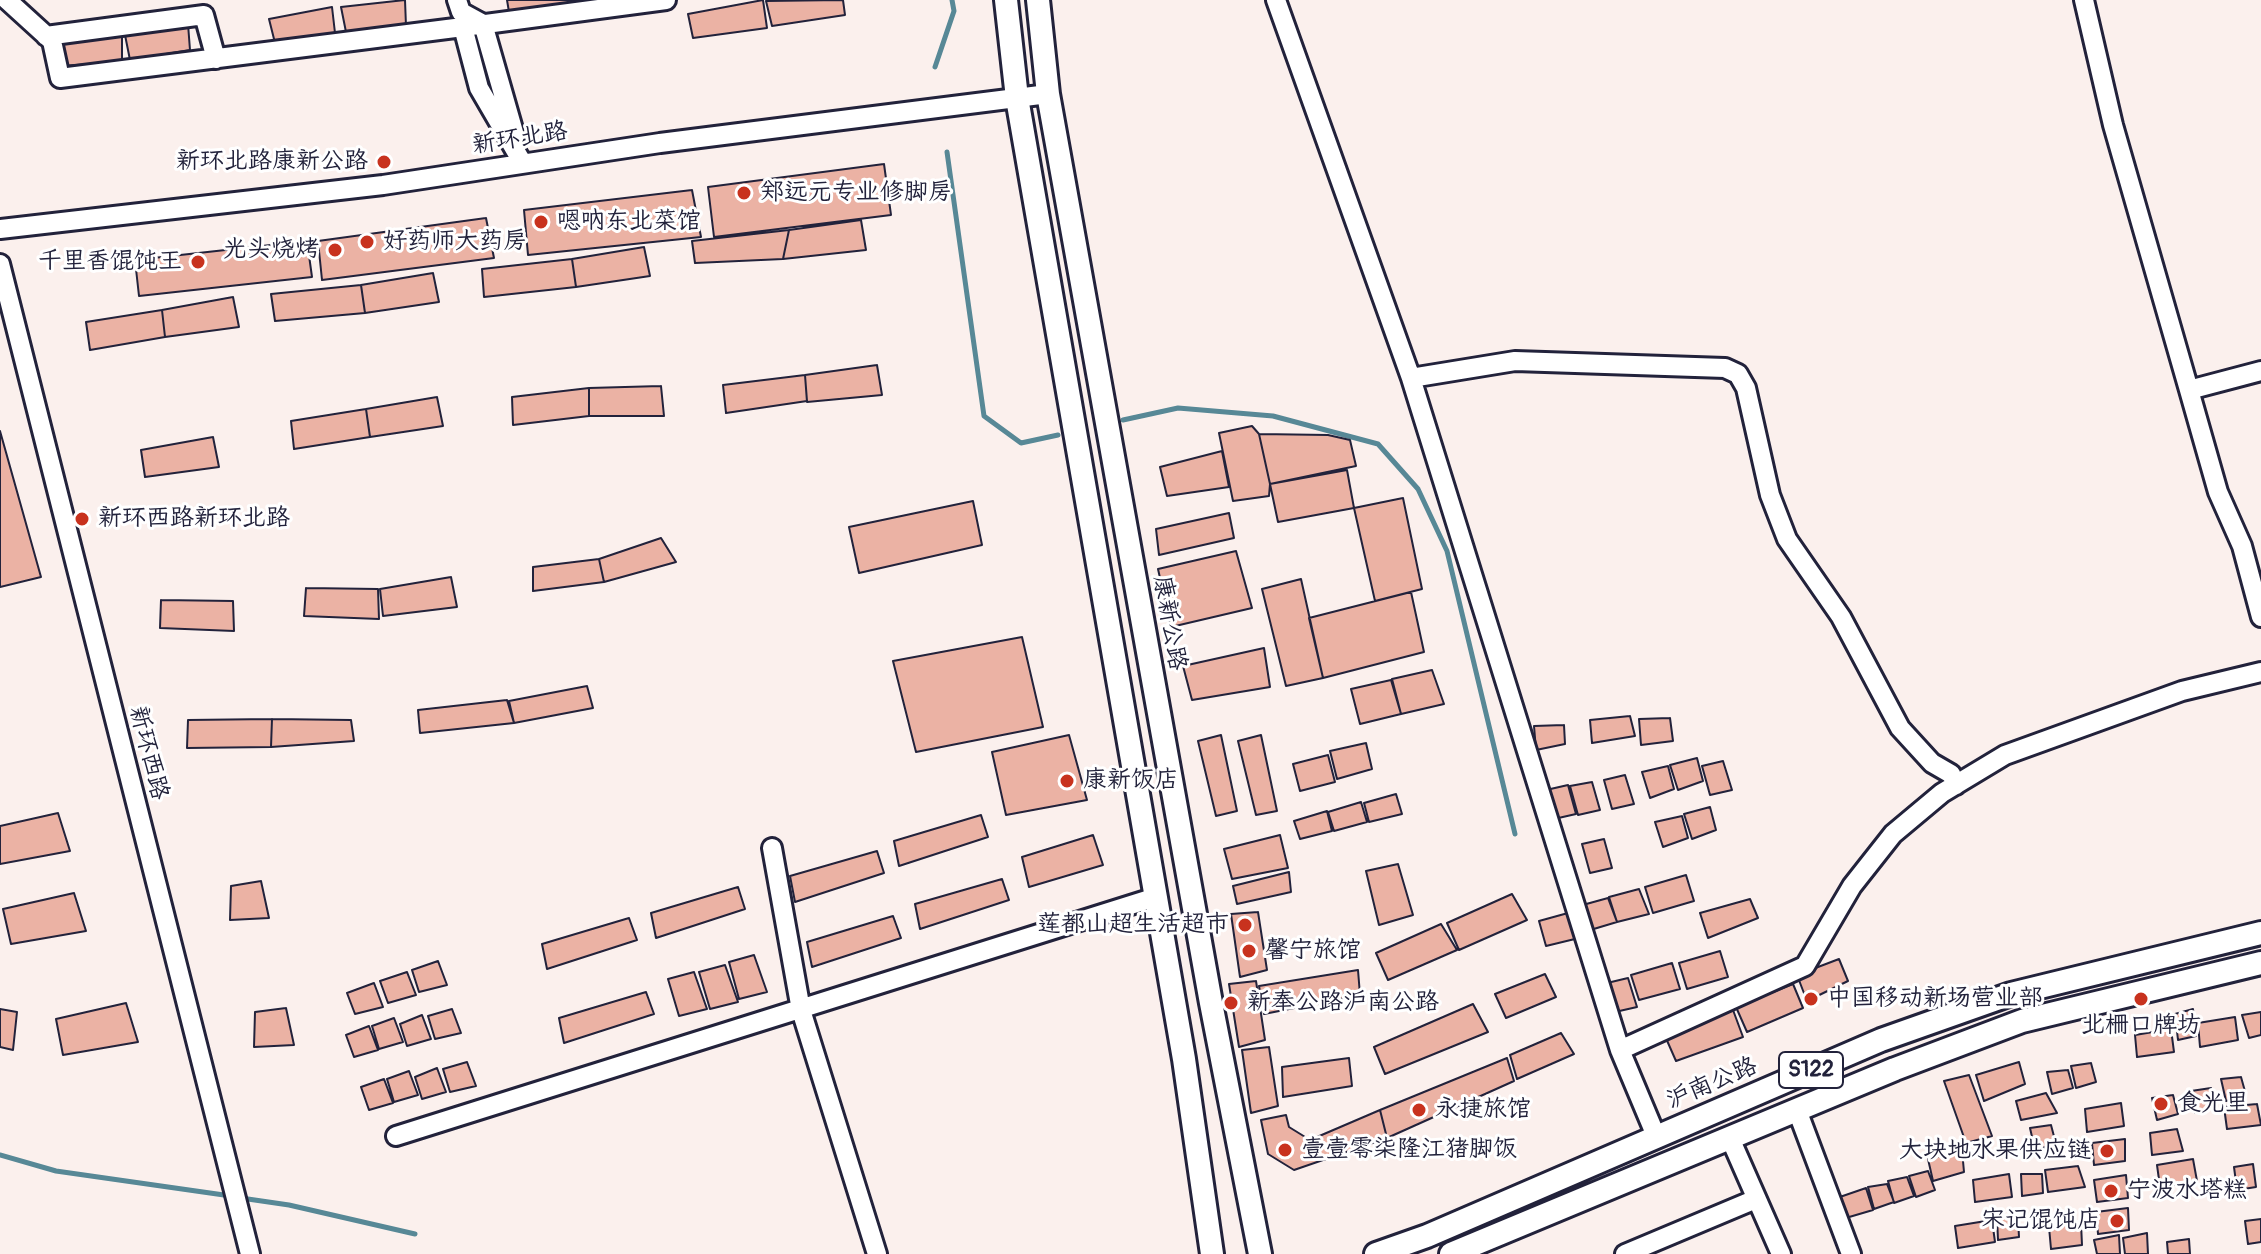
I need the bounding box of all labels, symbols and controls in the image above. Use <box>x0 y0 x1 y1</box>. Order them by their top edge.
street label: 新环北路 <box>470 117 570 161</box>
place label: 新环北路康新公路 <box>176 148 368 176</box>
marker: 新环北路康新公路 <box>375 153 393 171</box>
place label: 郑远元专业修脚房 <box>760 179 952 207</box>
marker: 郑远元专业修脚房 <box>735 184 753 202</box>
place label: 嗯呐东北菜馆 <box>557 208 701 236</box>
marker: 嗯呐东北菜馆 <box>532 213 550 231</box>
place label: 好药师大药房 <box>383 228 527 256</box>
marker: 好药师大药房 <box>358 233 376 251</box>
place label: 光头烧烤 <box>223 236 319 264</box>
marker: 光头烧烤 <box>326 241 344 259</box>
place label: 千里香馄饨王 <box>38 248 182 276</box>
marker: 千里香馄饨王 <box>189 253 207 271</box>
place label: 新环西路新环北路 <box>98 505 290 533</box>
marker: 新环西路新环北路 <box>73 510 91 528</box>
street label: 康新公路 <box>1146 573 1192 673</box>
street label: 新环西路 <box>122 703 174 803</box>
place label: 康新饭店 <box>1083 767 1179 795</box>
marker: 康新饭店 <box>1058 772 1076 790</box>
place label: 莲都山超生活超市 <box>1037 911 1229 939</box>
marker: 莲都山超生活超市 <box>1236 916 1254 934</box>
place label: 馨宁旅馆 <box>1265 937 1361 965</box>
marker: 馨宁旅馆 <box>1240 942 1258 960</box>
place label: 中国移动新场营业部 <box>1827 985 2043 1013</box>
place label: 新奉公路沪南公路 <box>1247 989 1439 1017</box>
marker: 中国移动新场营业部 <box>1802 990 1820 1008</box>
marker: 北栅口牌坊 <box>2132 990 2150 1008</box>
marker: 新奉公路沪南公路 <box>1222 994 1240 1012</box>
place label: 北栅口牌坊 <box>2081 1012 2201 1040</box>
street label: 沪南公路 <box>1662 1052 1762 1116</box>
road number: S122 <box>1779 1052 1843 1088</box>
place label: 食光里 <box>2177 1090 2249 1118</box>
marker: 食光里 <box>2152 1095 2170 1113</box>
place label: 永捷旅馆 <box>1435 1096 1531 1124</box>
marker: 永捷旅馆 <box>1410 1101 1428 1119</box>
place label: 壹壹零柒隆江猪脚饭 <box>1301 1136 1517 1164</box>
place label: 大块地水果供应链 <box>1899 1137 2091 1165</box>
marker: 壹壹零柒隆江猪脚饭 <box>1276 1141 1294 1159</box>
marker: 大块地水果供应链 <box>2098 1142 2116 1160</box>
place label: 宁波水塔糕 <box>2127 1177 2247 1205</box>
marker: 宁波水塔糕 <box>2102 1182 2120 1200</box>
place label: 宋记馄饨店 <box>1981 1207 2101 1235</box>
marker: 宋记馄饨店 <box>2108 1212 2126 1230</box>

